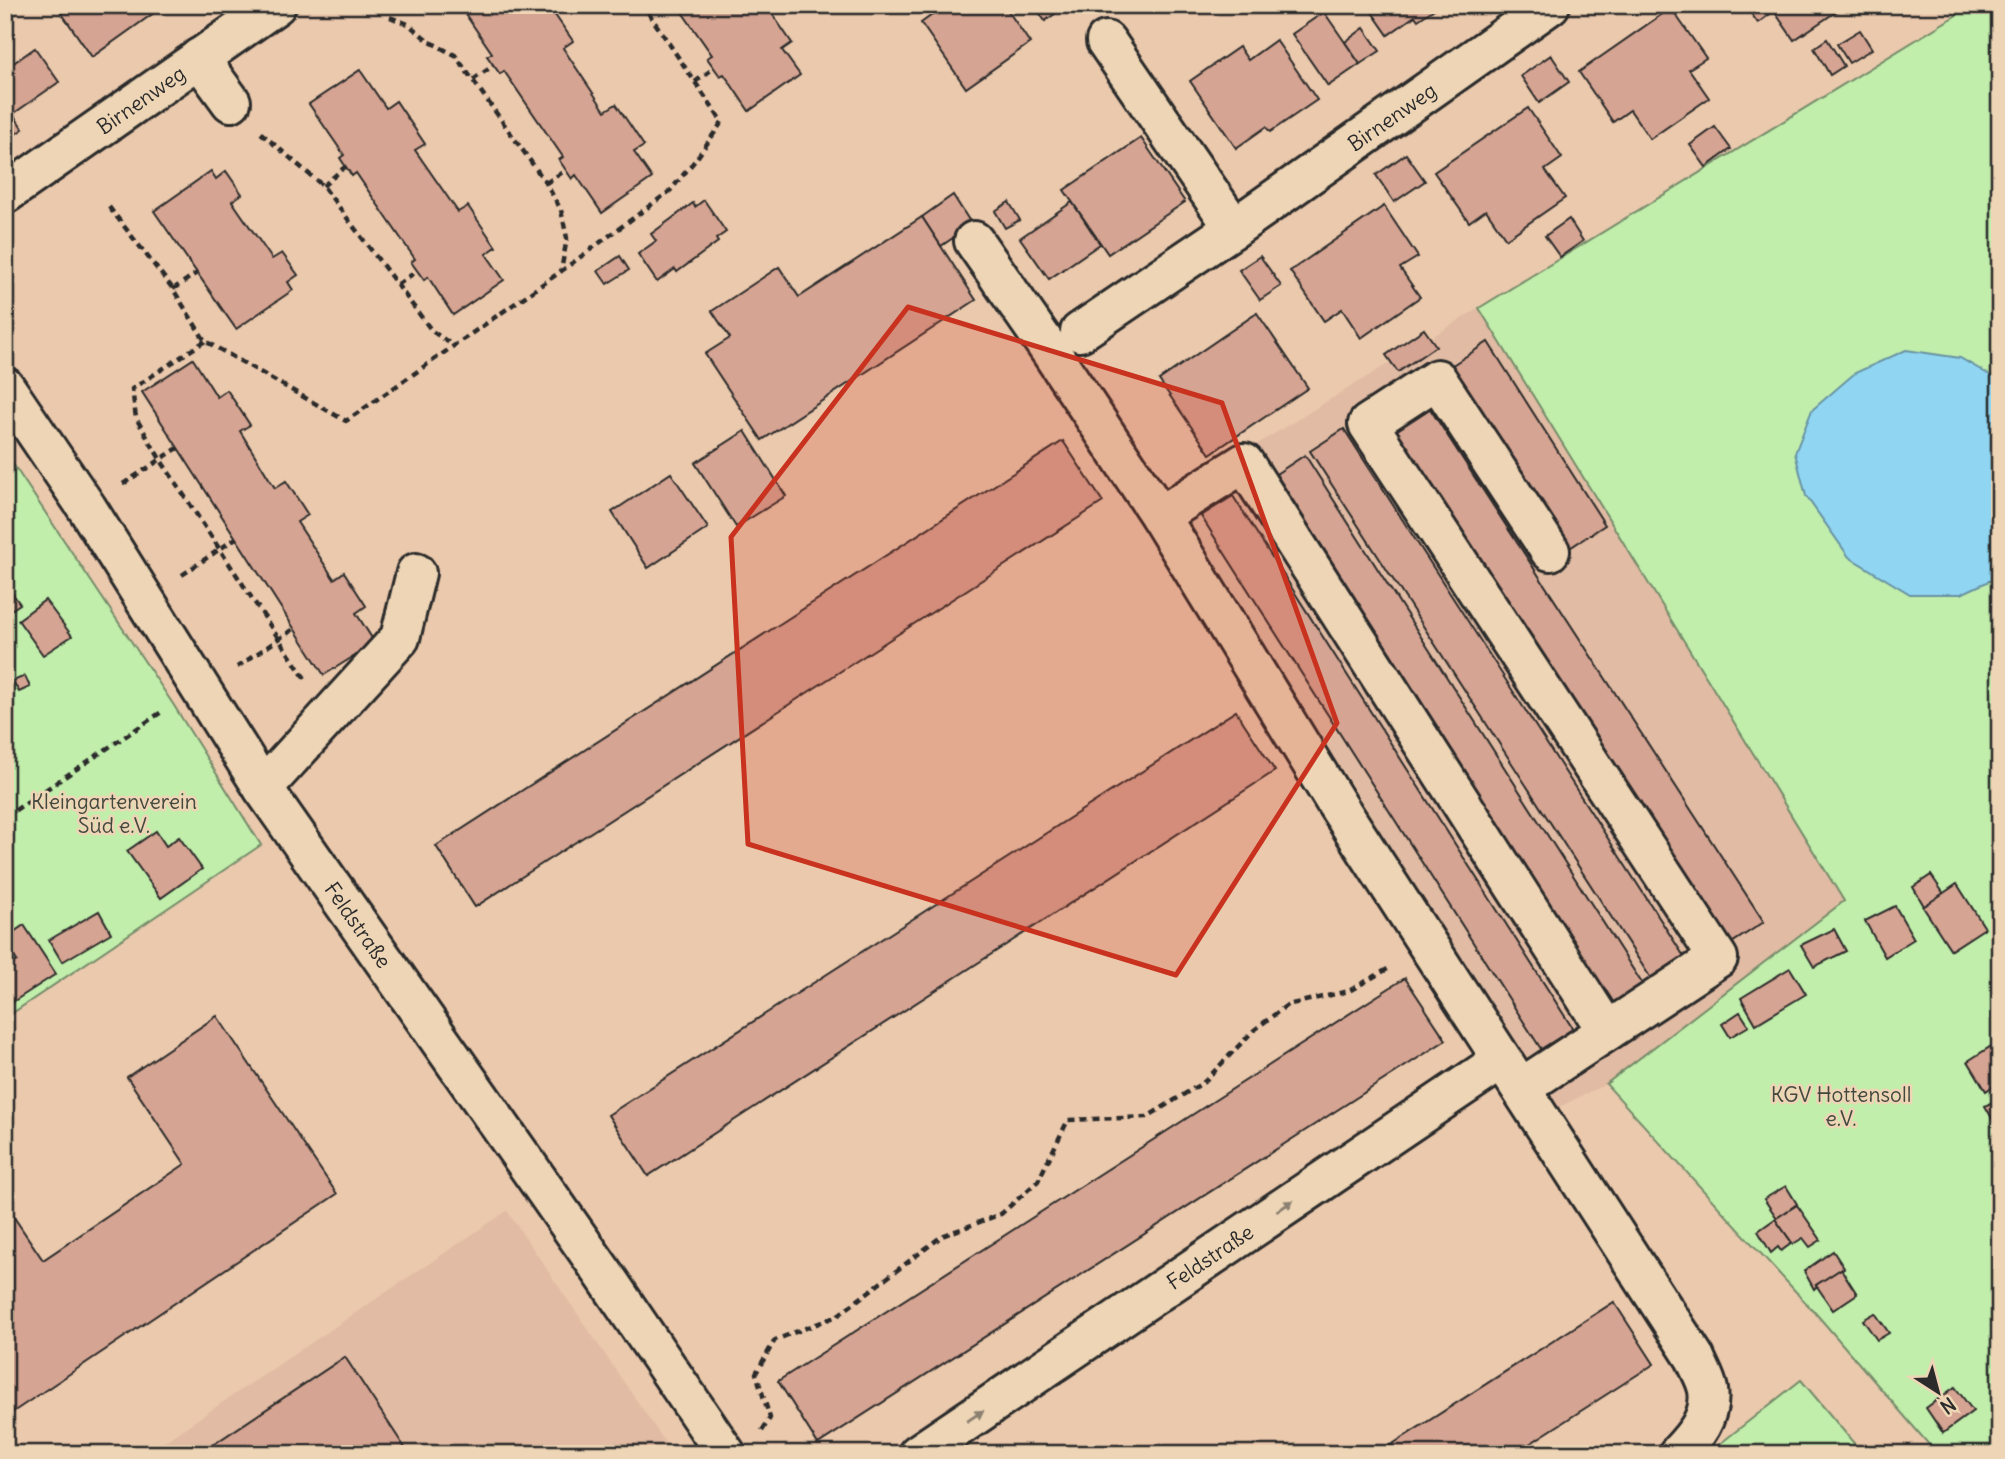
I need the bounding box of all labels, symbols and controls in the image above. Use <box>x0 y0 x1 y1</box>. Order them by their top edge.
street label: Birnenweg <box>91 60 191 140</box>
street label: Birnenweg <box>1342 77 1442 157</box>
park label: Kleingartenverein Süd e.V. <box>31 788 197 839</box>
street label: Feldstraße <box>319 877 397 973</box>
park label: KGV Hottensoll e.V. <box>1771 1081 1911 1132</box>
one-way arrow <box>1276 1199 1294 1213</box>
street label: Feldstraße <box>1161 1218 1259 1296</box>
north arrow <box>1904 1358 1974 1428</box>
text: N <box>1936 1392 1960 1419</box>
one-way arrow <box>965 1409 984 1422</box>

